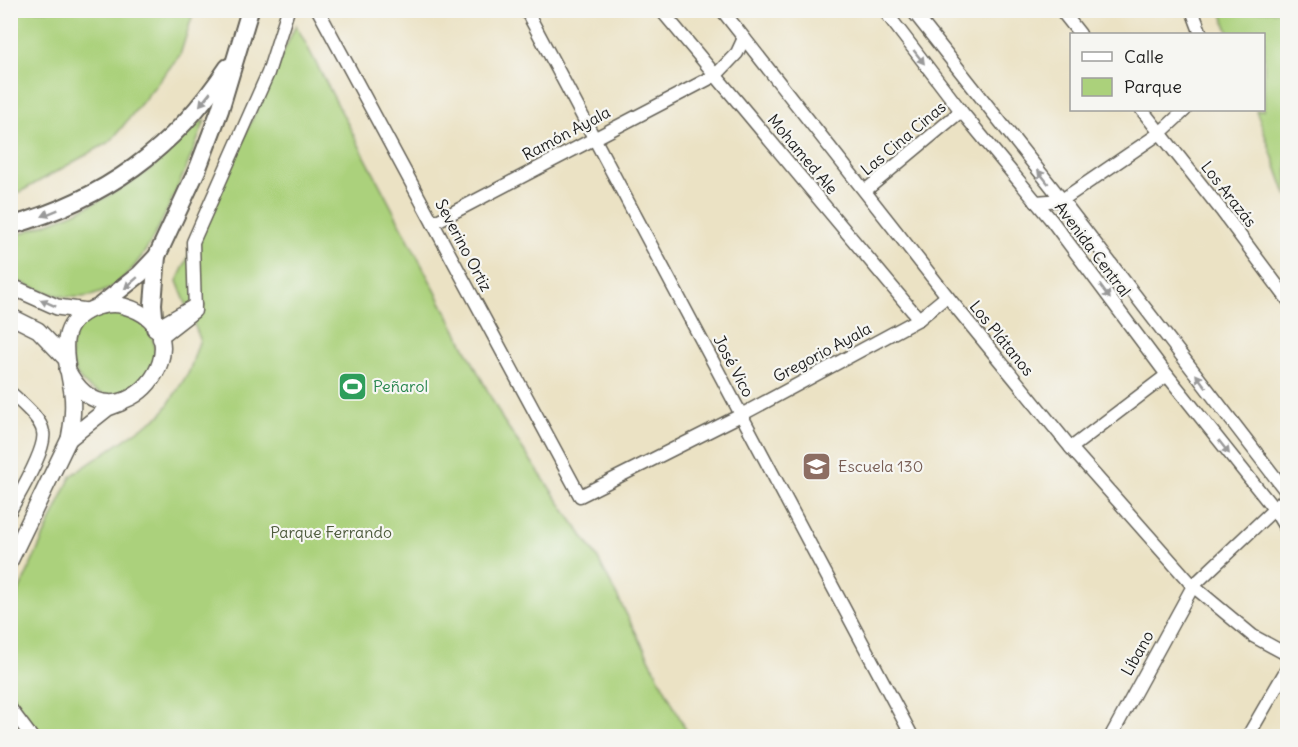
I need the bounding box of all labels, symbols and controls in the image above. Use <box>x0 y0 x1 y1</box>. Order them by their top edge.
legend <box>1070 33 1265 111</box>
text: Calle <box>1124 45 1164 68</box>
one-way arrow <box>913 49 926 65</box>
text: Parque <box>1124 75 1182 98</box>
one-way arrow <box>200 92 212 107</box>
street label: Las Cina Cinas <box>856 97 950 179</box>
street label: Ramón Ayala <box>519 102 613 164</box>
street label: Mohamed Ale <box>764 110 842 198</box>
street label: Los Arazás <box>1197 157 1261 231</box>
one-way arrow <box>1038 169 1050 184</box>
street label: Severino Ortiz <box>431 195 497 295</box>
street label: Avenida Central <box>1051 197 1135 301</box>
one-way arrow <box>41 208 59 218</box>
one-way arrow <box>124 276 139 289</box>
one-way arrow <box>1099 285 1111 300</box>
street label: Los Plátanos <box>966 296 1038 380</box>
one-way arrow <box>39 298 56 307</box>
street label: Gregorio Ayala <box>770 318 874 386</box>
street label: José Vico <box>709 332 759 400</box>
sports icon: Peñarol <box>336 370 368 402</box>
one-way arrow <box>1194 373 1207 389</box>
place label: Peñarol <box>373 376 428 396</box>
one-way arrow <box>1217 439 1230 454</box>
school or university icon: Escuela 130 <box>801 450 833 482</box>
place label: Escuela 130 <box>838 456 923 476</box>
park label: Parque Ferrando <box>270 522 392 542</box>
street label: Líbano <box>1116 627 1158 679</box>

